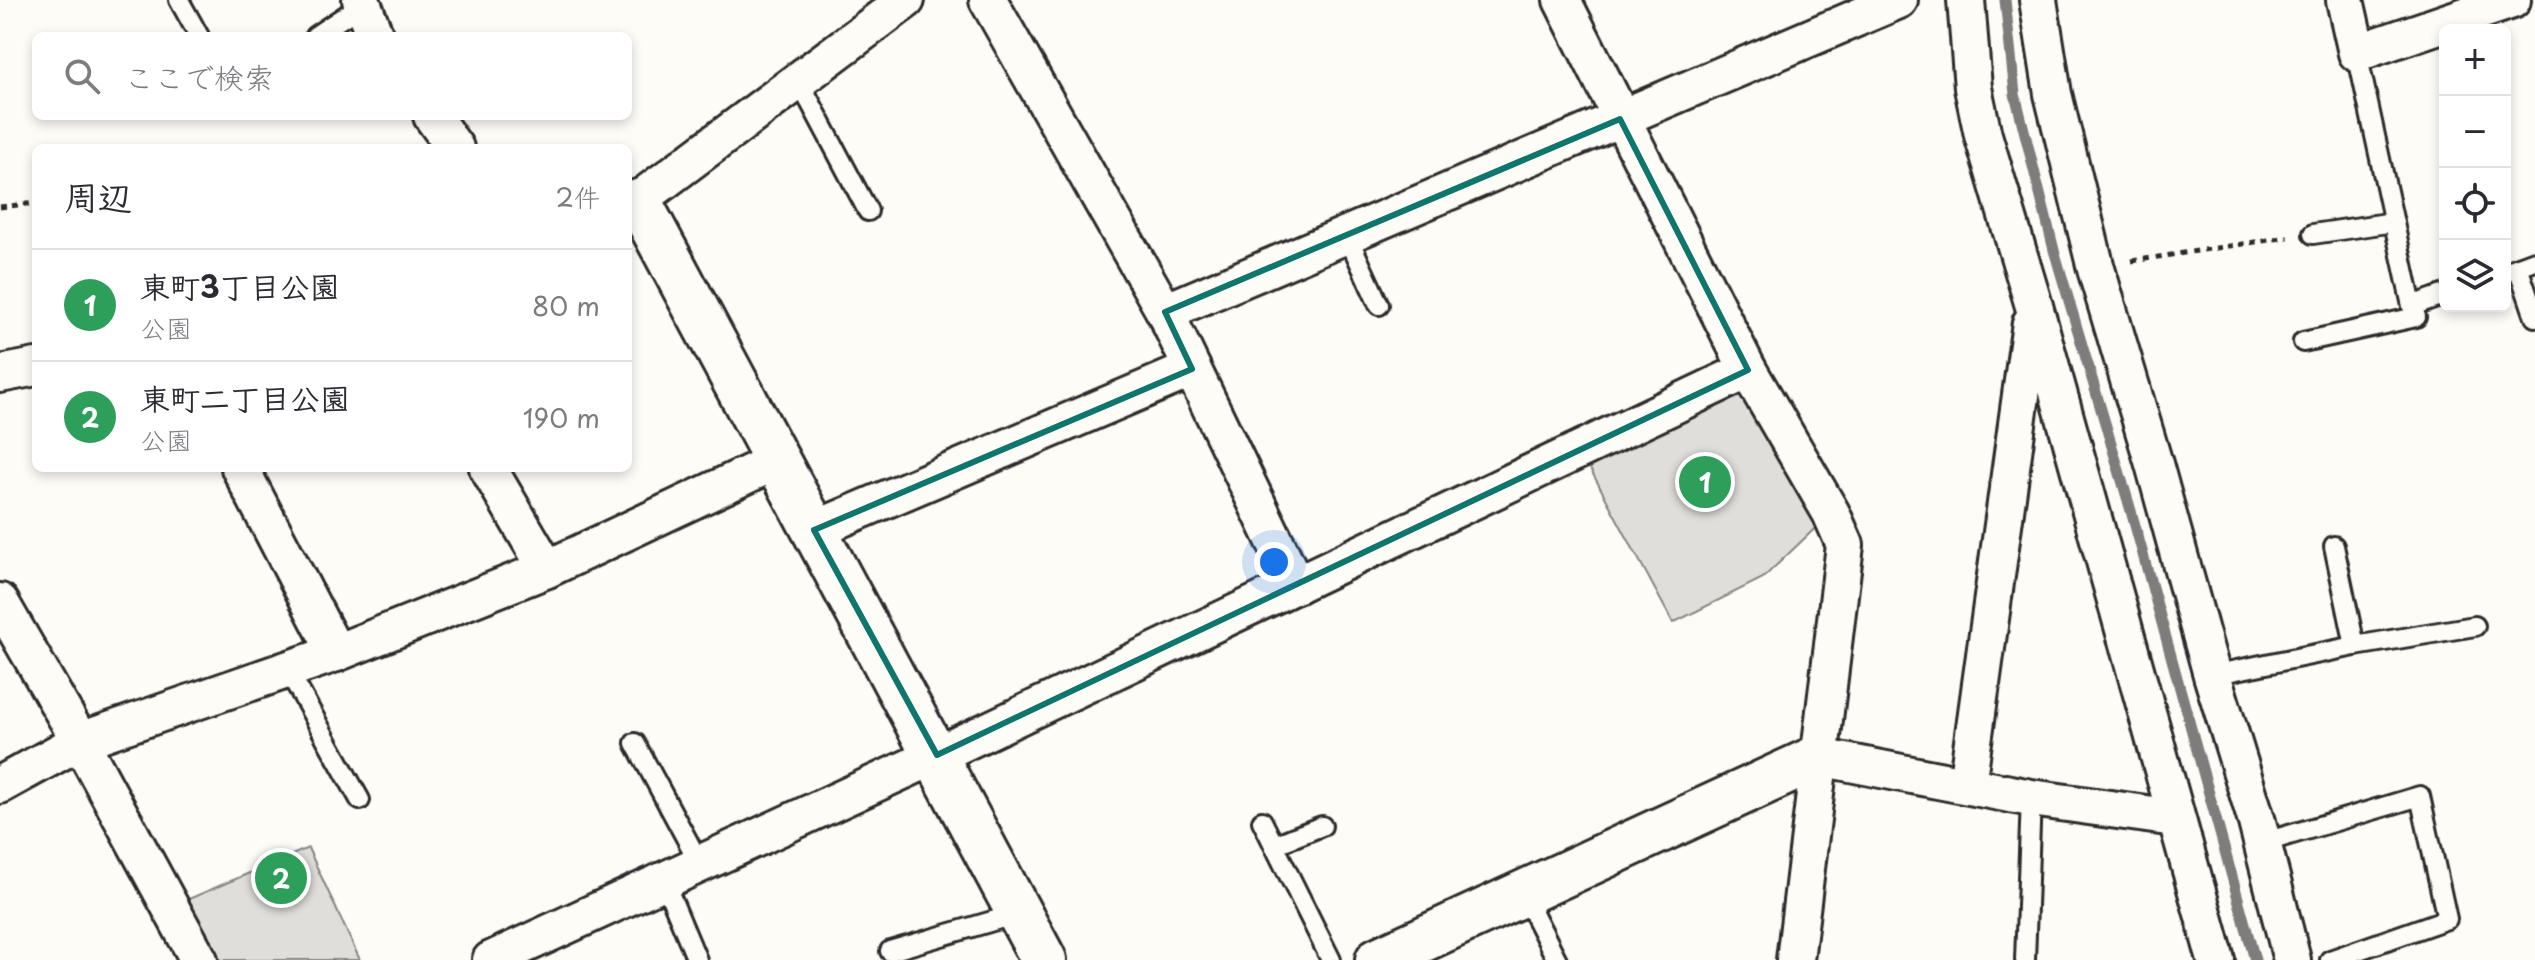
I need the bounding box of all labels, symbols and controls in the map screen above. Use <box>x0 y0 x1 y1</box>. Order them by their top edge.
map controls <box>2439 24 2511 312</box>
button: + <box>2439 24 2511 96</box>
search box <box>32 32 632 120</box>
icon: search <box>60 54 104 98</box>
text: ここで検索 <box>124 54 274 99</box>
button: − <box>2439 96 2511 168</box>
button: locate <box>2439 168 2511 240</box>
text: 周辺 <box>64 170 132 222</box>
text: 2件 <box>556 177 600 216</box>
button: layers <box>2439 240 2511 312</box>
text: 東町3丁目公園 <box>140 263 340 308</box>
text: 1 <box>84 286 96 325</box>
text: 80 m <box>532 286 600 325</box>
text: 公園 <box>140 308 192 347</box>
text: 東町二丁目公園 <box>140 375 350 420</box>
text: 2 <box>81 398 99 437</box>
text: 190 m <box>523 398 600 437</box>
text: 公園 <box>140 420 192 459</box>
pin: 1 <box>1679 452 1731 512</box>
your location <box>1254 542 1294 582</box>
pin: 2 <box>255 848 307 908</box>

